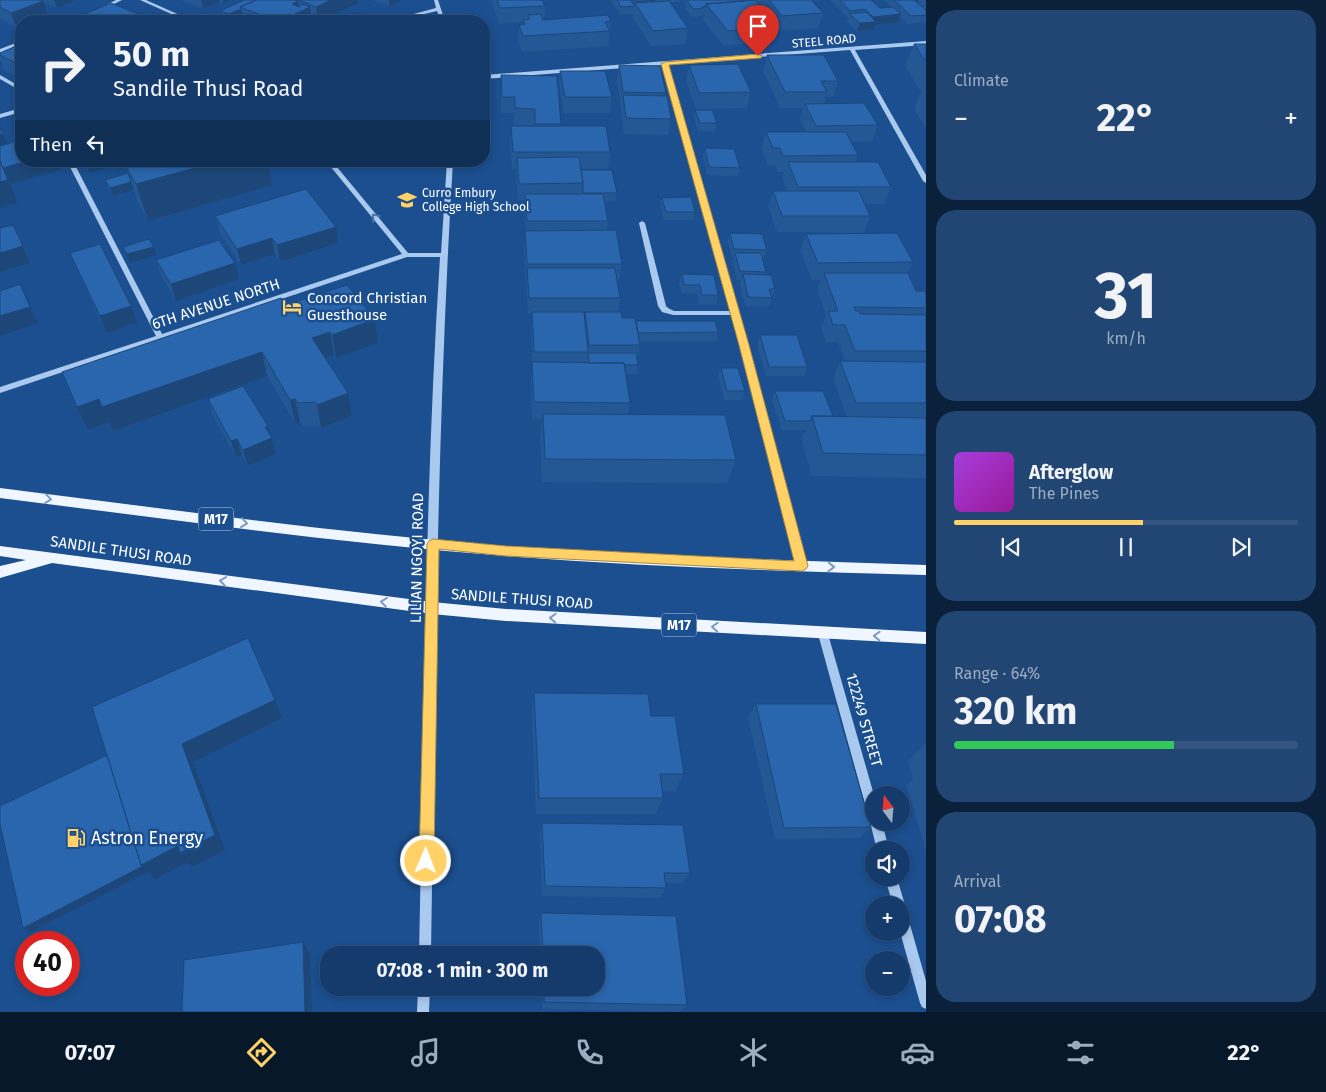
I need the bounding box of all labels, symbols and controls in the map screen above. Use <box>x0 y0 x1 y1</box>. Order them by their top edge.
pin <box>737 5 779 56</box>
icon: arrive <box>744 12 772 40</box>
street label: STEEL ROAD <box>791 31 857 51</box>
text: 50 m <box>113 33 190 75</box>
icon: right <box>30 35 95 100</box>
text: Climate <box>954 71 1009 90</box>
text: Sandile Thusi Road <box>113 75 303 102</box>
text: 22° <box>1096 95 1156 141</box>
text: − <box>954 102 968 135</box>
text: + <box>1284 102 1298 135</box>
icon: left <box>82 130 110 158</box>
text: Then <box>30 133 72 156</box>
place label: Curro Embury College High School <box>422 186 530 214</box>
school or university icon: Curro Embury College High School <box>396 189 418 211</box>
one-way arrow <box>372 214 381 223</box>
text: 31 <box>1095 257 1157 335</box>
street label: 6TH AVENUE NORTH <box>150 275 282 333</box>
place label: Concord Christian Guesthouse <box>307 289 427 324</box>
hotel icon: Concord Christian Guesthouse <box>281 296 303 318</box>
text: km/h <box>1106 329 1146 348</box>
text: Afterglow <box>1029 461 1113 484</box>
text: The Pines <box>1029 484 1099 503</box>
one-way arrow <box>45 493 53 504</box>
street label: LILIAN NGOYI ROAD <box>407 493 427 623</box>
road number: M17 <box>198 508 234 530</box>
one-way arrow <box>240 517 249 527</box>
street label: SANDILE THUSI ROAD <box>49 532 193 570</box>
icon: previous <box>997 533 1025 561</box>
icon: pause <box>1112 533 1140 561</box>
icon: next <box>1227 533 1255 561</box>
one-way arrow <box>828 562 835 572</box>
one-way arrow <box>218 576 227 586</box>
street label: SANDILE THUSI ROAD <box>450 585 594 613</box>
one-way arrow <box>379 597 387 608</box>
one-way arrow <box>549 612 557 623</box>
road number: M17 <box>662 614 696 636</box>
one-way arrow <box>711 622 719 633</box>
one-way arrow <box>873 630 881 641</box>
text: Range · 64% <box>954 664 1040 683</box>
street label: 122249 STREET <box>842 671 886 769</box>
text: 320 km <box>954 688 1077 734</box>
north arrow <box>865 786 910 831</box>
map controls <box>865 786 910 996</box>
fuel station icon: Astron Energy <box>65 827 87 849</box>
place label: Astron Energy <box>91 827 203 849</box>
position arrow <box>399 834 451 886</box>
button: sound <box>865 841 910 886</box>
text: Arrival <box>954 872 1001 891</box>
button: + <box>865 896 910 941</box>
text: 07:08 <box>954 896 1047 942</box>
speed limit sign: 40 <box>15 931 80 996</box>
button: − <box>865 951 910 996</box>
text: 07:08 · 1 min · 300 m <box>377 959 548 982</box>
icon: directions <box>244 1035 279 1070</box>
icon: music <box>408 1035 443 1070</box>
icon: phone <box>572 1035 607 1070</box>
icon: climate <box>736 1035 771 1070</box>
icon: car <box>900 1035 935 1070</box>
icon: filters <box>1063 1035 1098 1070</box>
text: 07:07 <box>64 1039 115 1066</box>
text: 22° <box>1227 1039 1262 1066</box>

